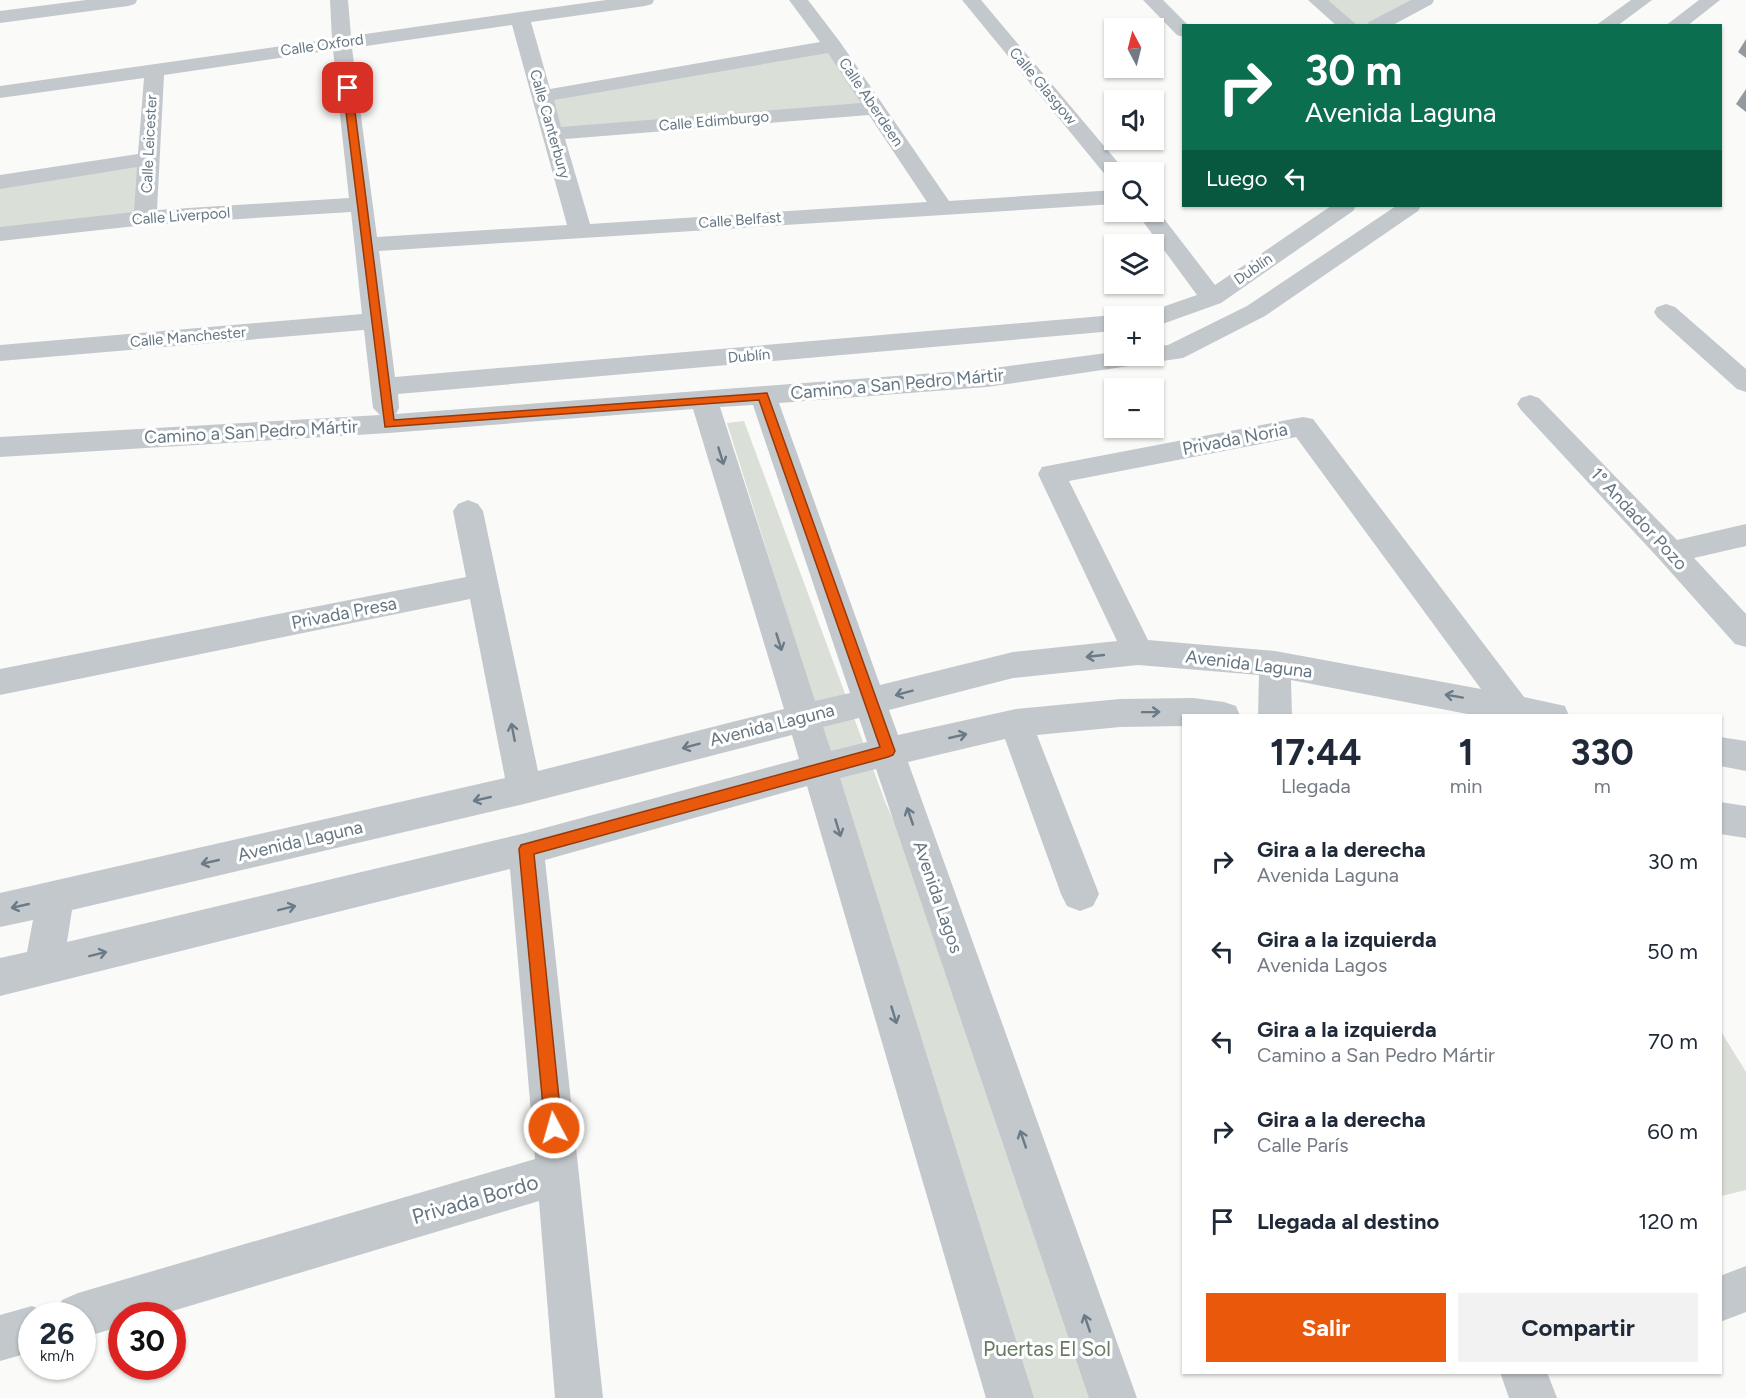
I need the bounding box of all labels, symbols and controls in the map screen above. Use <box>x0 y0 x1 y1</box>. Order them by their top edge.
north arrow <box>1104 18 1164 78</box>
map controls <box>1104 18 1164 438</box>
street label: Calle Oxford <box>279 30 365 60</box>
street label: Calle Glasgow <box>1005 44 1081 128</box>
text: 30 m <box>1305 45 1402 96</box>
icon: right <box>1206 48 1284 126</box>
street label: Calle Aberdeen <box>835 54 907 150</box>
pin <box>322 62 373 113</box>
street label: Calle Canterbury <box>526 67 574 181</box>
icon: arrive <box>331 71 364 104</box>
button: sound <box>1104 90 1164 150</box>
street label: Calle Leicester <box>137 94 161 194</box>
text: Avenida Laguna <box>1305 96 1497 129</box>
street label: Calle Edimburgo <box>658 107 770 135</box>
button: search <box>1104 162 1164 222</box>
icon: left <box>1279 162 1312 195</box>
text: Luego <box>1206 165 1267 192</box>
street label: Calle Liverpool <box>131 204 231 228</box>
street label: Calle Belfast <box>698 208 783 232</box>
button: layers <box>1104 234 1164 294</box>
street label: Dublín <box>1230 249 1276 289</box>
button: + <box>1104 306 1164 366</box>
street label: Calle Manchester <box>129 323 247 351</box>
street label: Dublín <box>727 345 771 367</box>
street label: Camino a San Pedro Mártir <box>789 364 1005 404</box>
button: − <box>1104 378 1164 438</box>
street label: Camino a San Pedro Mártir <box>144 415 358 449</box>
street label: Privada Noria <box>1180 418 1290 460</box>
one-way arrow <box>716 446 727 465</box>
street label: 1° Andador Pozo <box>1586 463 1692 575</box>
street label: Privada Presa <box>289 592 399 634</box>
one-way arrow <box>774 633 785 652</box>
street label: Avenida Laguna <box>1184 645 1314 683</box>
one-way arrow <box>1085 651 1105 662</box>
one-way arrow <box>895 688 914 699</box>
one-way arrow <box>1445 690 1464 701</box>
street label: Avenida Laguna <box>707 699 837 751</box>
one-way arrow <box>1140 706 1160 718</box>
one-way arrow <box>507 722 518 742</box>
one-way arrow <box>948 729 967 741</box>
text: 17:44 <box>1270 731 1362 774</box>
text: 1 <box>1459 731 1474 774</box>
text: 330 <box>1571 731 1634 774</box>
one-way arrow <box>682 740 701 752</box>
text: Llegada <box>1281 774 1351 798</box>
text: min <box>1450 774 1483 798</box>
text: m <box>1594 774 1611 798</box>
one-way arrow <box>473 793 492 805</box>
one-way arrow <box>904 807 915 826</box>
street label: Avenida Laguna <box>235 816 365 866</box>
one-way arrow <box>833 818 844 837</box>
text: Gira a la derecha <box>1257 836 1426 863</box>
street label: Avenida Lagos <box>909 838 967 956</box>
icon: right <box>1206 845 1239 878</box>
text: 30 m <box>1648 848 1698 875</box>
one-way arrow <box>201 856 220 868</box>
text: Avenida Laguna <box>1257 863 1399 887</box>
one-way arrow <box>11 900 30 912</box>
one-way arrow <box>277 901 296 913</box>
text: Gira a la izquierda <box>1257 926 1437 953</box>
icon: left <box>1206 935 1239 968</box>
text: 50 m <box>1647 938 1698 965</box>
one-way arrow <box>88 947 107 959</box>
text: Avenida Lagos <box>1257 953 1387 977</box>
one-way arrow <box>889 1005 900 1024</box>
text: Gira a la izquierda <box>1257 1016 1437 1043</box>
icon: left <box>1206 1025 1239 1058</box>
text: 70 m <box>1648 1028 1698 1055</box>
text: Camino a San Pedro Mártir <box>1257 1043 1495 1067</box>
position arrow <box>522 1096 586 1160</box>
text: Gira a la derecha <box>1257 1106 1426 1133</box>
icon: right <box>1206 1115 1239 1148</box>
text: 60 m <box>1647 1118 1698 1145</box>
one-way arrow <box>1016 1130 1027 1149</box>
text: Calle París <box>1257 1133 1349 1157</box>
street label: Privada Bordo <box>409 1169 541 1229</box>
icon: arrive <box>1206 1205 1239 1238</box>
text: Llegada al destino <box>1257 1208 1439 1235</box>
text: 120 m <box>1638 1208 1698 1235</box>
button: Salir <box>1206 1293 1446 1362</box>
button: Compartir <box>1458 1293 1698 1362</box>
speed limit sign: 30 <box>108 1302 186 1380</box>
one-way arrow <box>1081 1314 1092 1333</box>
text: 26 <box>40 1315 74 1352</box>
park label: Puertas El Sol <box>983 1336 1111 1361</box>
text: km/h <box>40 1347 74 1365</box>

